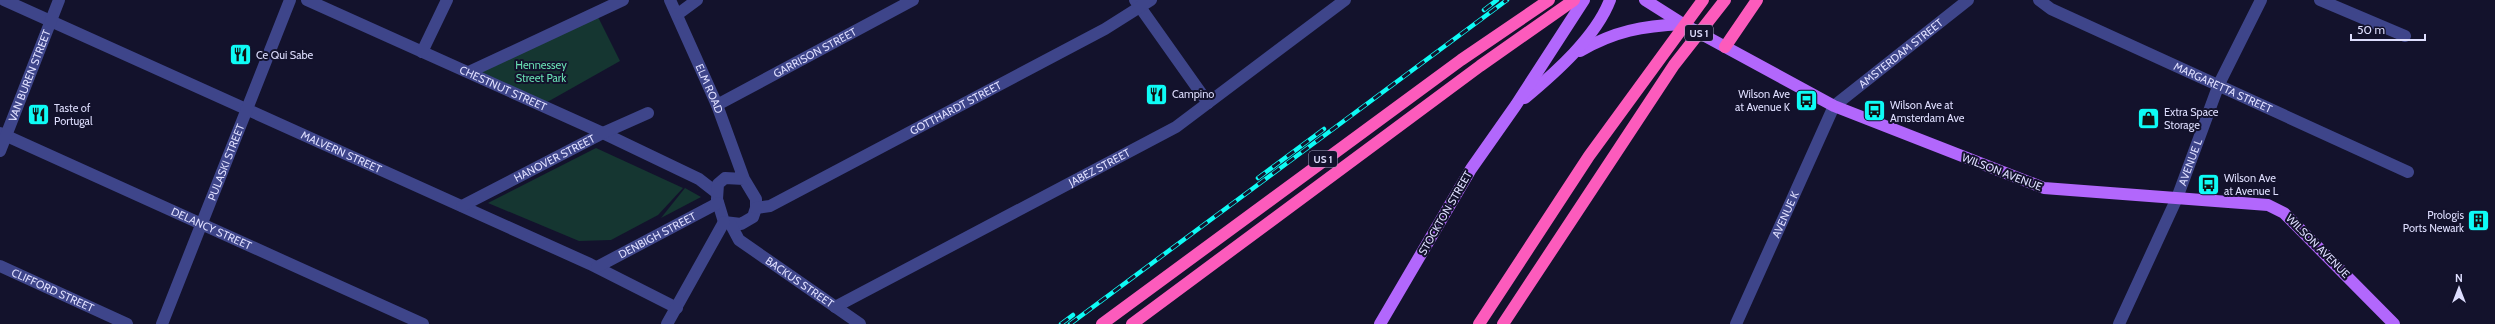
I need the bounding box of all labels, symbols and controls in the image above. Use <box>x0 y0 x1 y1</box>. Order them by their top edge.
street label: AMSTERDAM STREET <box>1856 15 1946 91</box>
scale bar <box>2351 16 2425 42</box>
text: 50 m <box>2357 22 2385 37</box>
street label: GARRISON STREET <box>771 25 859 81</box>
road number: US 1 <box>1685 25 1713 41</box>
street label: VAN BUREN STREET <box>5 27 54 124</box>
restaurant icon: Ce Qui Sabe <box>227 42 253 68</box>
place label: Ce Qui Sabe <box>256 48 314 62</box>
park label: Hennessey Street Park <box>515 58 567 85</box>
street label: MARGARETTA STREET <box>2171 59 2275 116</box>
street label: CHESTNUT STREET <box>457 62 549 114</box>
street label: ELM ROAD <box>692 62 726 115</box>
street label: GOTTHARDT STREET <box>907 78 1004 138</box>
restaurant icon: Campino <box>1143 81 1169 107</box>
place label: Campino <box>1172 87 1214 101</box>
place label: Wilson Ave at Avenue K <box>1735 87 1791 114</box>
bus stop icon: Wilson Ave at Avenue K <box>1793 87 1819 113</box>
bus stop icon: Wilson Ave at Amsterdam Ave <box>1862 98 1888 124</box>
place label: Wilson Ave at Amsterdam Ave <box>1890 98 1965 125</box>
restaurant icon: Taste of Portugal <box>25 101 51 127</box>
place label: Taste of Portugal <box>54 101 93 128</box>
shop icon: Extra Space Storage <box>2135 105 2161 131</box>
place label: Extra Space Storage <box>2164 105 2219 132</box>
street label: PULASKI STREET <box>204 122 247 203</box>
street label: MALVERN STREET <box>299 128 384 176</box>
street label: HANOVER STREET <box>511 131 597 185</box>
street label: AVENUE L <box>2175 136 2205 187</box>
street label: JABEZ STREET <box>1065 145 1133 190</box>
street label: WILSON AVENUE <box>1960 150 2044 194</box>
road number: US 1 <box>1309 151 1337 167</box>
street label: STOCKTON STREET <box>1415 168 1475 258</box>
bus stop icon: Wilson Ave at Avenue L <box>2195 171 2221 197</box>
place label: Wilson Ave at Avenue L <box>2224 171 2279 198</box>
street label: AVENUE K <box>1769 188 1802 240</box>
street label: DELANCY STREET <box>169 204 254 253</box>
place label: Prologis Ports Newark <box>2403 208 2464 235</box>
building icon: Prologis Ports Newark <box>2466 208 2492 234</box>
street label: DENBIGH STREET <box>616 209 698 261</box>
street label: WILSON AVENUE <box>2283 211 2353 281</box>
street label: BACKUS STREET <box>763 253 837 311</box>
street label: CLIFFORD STREET <box>9 265 96 315</box>
north arrow <box>2439 268 2479 308</box>
text: N <box>2455 271 2463 285</box>

